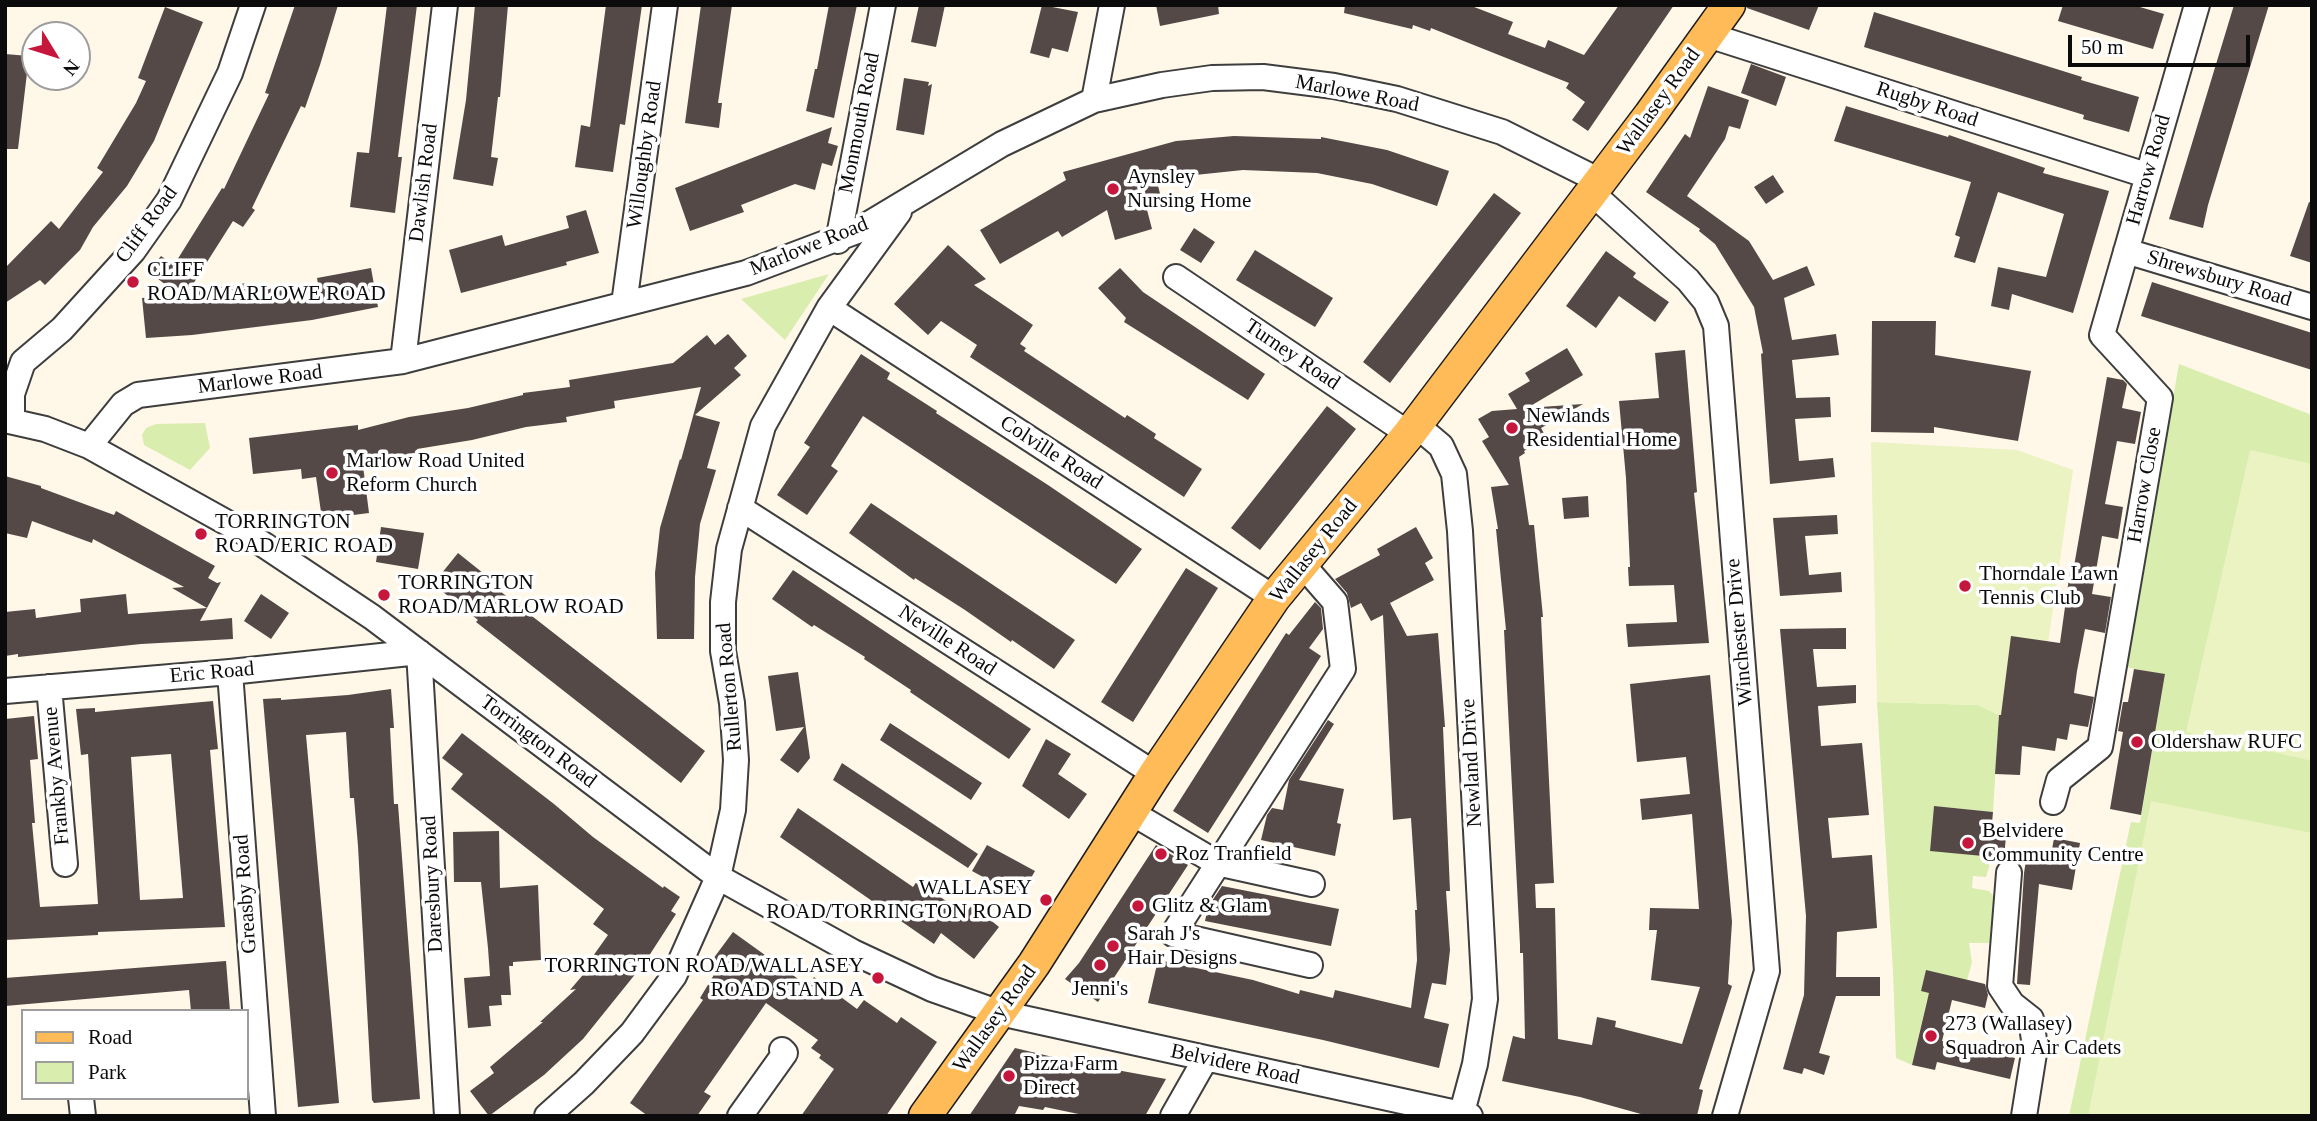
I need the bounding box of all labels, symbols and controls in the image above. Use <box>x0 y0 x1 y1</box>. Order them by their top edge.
north arrow <box>21 21 91 91</box>
scale bar <box>2072 21 2254 65</box>
text: 50 m <box>2081 35 2124 59</box>
street label: Wallasey Road <box>1612 44 1706 160</box>
street label: Monmouth Road <box>834 50 886 196</box>
text: N <box>59 56 84 80</box>
street label: Marlowe Road <box>1293 70 1421 118</box>
street label: Rugby Road <box>1873 77 1981 133</box>
street label: Willoughby Road <box>622 79 668 231</box>
street label: Harrow Road <box>2121 112 2177 228</box>
street label: Dawlish Road <box>404 122 444 244</box>
place label: Aynsley Nursing Home <box>1127 164 1251 214</box>
marker: Aynsley Nursing Home <box>1105 181 1121 197</box>
street label: Cliff Road <box>111 182 183 268</box>
street label: Marlowe Road <box>746 212 872 282</box>
street label: Shrewsbury Road <box>2144 245 2294 313</box>
place label: CLIFF ROAD/MARLOWE ROAD <box>147 257 386 307</box>
marker: CLIFF ROAD/MARLOWE ROAD <box>125 274 141 290</box>
street label: Turney Road <box>1240 314 1344 396</box>
street label: Marlowe Road <box>196 360 324 400</box>
place label: Newlands Residential Home <box>1526 403 1677 453</box>
street label: Colville Road <box>995 411 1107 495</box>
marker: Newlands Residential Home <box>1504 420 1520 436</box>
street label: Harrow Close <box>2122 425 2168 545</box>
place label: Marlow Road United Reform Church <box>346 448 524 498</box>
marker: Marlow Road United Reform Church <box>324 465 340 481</box>
street label: Wallasey Road <box>1265 494 1363 608</box>
place label: TORRINGTON ROAD/ERIC ROAD <box>215 509 393 559</box>
marker: TORRINGTON ROAD/ERIC ROAD <box>193 526 209 542</box>
street label: Winchester Drive <box>1721 557 1759 707</box>
place label: Thorndale Lawn Tennis Club <box>1979 561 2118 611</box>
place label: TORRINGTON ROAD/MARLOW ROAD <box>398 570 624 620</box>
marker: Thorndale Lawn Tennis Club <box>1957 578 1973 594</box>
marker: TORRINGTON ROAD/MARLOW ROAD <box>376 587 392 603</box>
street label: Neville Road <box>893 600 1001 682</box>
street label: Rullerton Road <box>712 622 748 752</box>
street label: Eric Road <box>169 657 255 689</box>
street label: Torrington Road <box>475 690 601 794</box>
street label: Newland Drive <box>1456 698 1488 828</box>
street label: Frankby Avenue <box>38 706 76 846</box>
place label: Oldershaw RUFC <box>2151 729 2302 755</box>
marker: Oldershaw RUFC <box>2129 734 2145 750</box>
street label: Daresbury Road <box>417 815 449 953</box>
place label: Belvidere Community Centre <box>1982 818 2144 868</box>
street label: Greasby Road <box>229 833 263 955</box>
marker: Belvidere Community Centre <box>1960 835 1976 851</box>
place label: Roz Tranfield <box>1175 841 1291 867</box>
marker: Roz Tranfield <box>1153 846 1169 862</box>
place label: WALLASEY ROAD/TORRINGTON ROAD <box>766 875 1032 925</box>
marker: WALLASEY ROAD/TORRINGTON ROAD <box>1038 892 1054 908</box>
place label: Glitz & Glam <box>1152 893 1267 919</box>
marker: Glitz & Glam <box>1130 898 1146 914</box>
place label: Sarah J's Hair Designs <box>1127 921 1237 971</box>
marker: Sarah J's Hair Designs <box>1105 938 1121 954</box>
place label: TORRINGTON ROAD/WALLASEY ROAD STAND A <box>545 953 864 1003</box>
marker: Jenni's <box>1092 957 1108 973</box>
street label: Wallasey Road <box>948 961 1042 1077</box>
marker: TORRINGTON ROAD/WALLASEY ROAD STAND A <box>870 970 886 986</box>
place label: Jenni's <box>1072 976 1128 1002</box>
legend <box>21 1009 248 1100</box>
place label: 273 (Wallasey) Squadron Air Cadets <box>1945 1011 2121 1061</box>
text: Road <box>88 1025 132 1049</box>
marker: 273 (Wallasey) Squadron Air Cadets <box>1923 1028 1939 1044</box>
street label: Belvidere Road <box>1168 1039 1302 1091</box>
place label: Pizza Farm Direct <box>1023 1051 1118 1101</box>
text: Park <box>88 1060 127 1084</box>
marker: Pizza Farm Direct <box>1001 1068 1017 1084</box>

